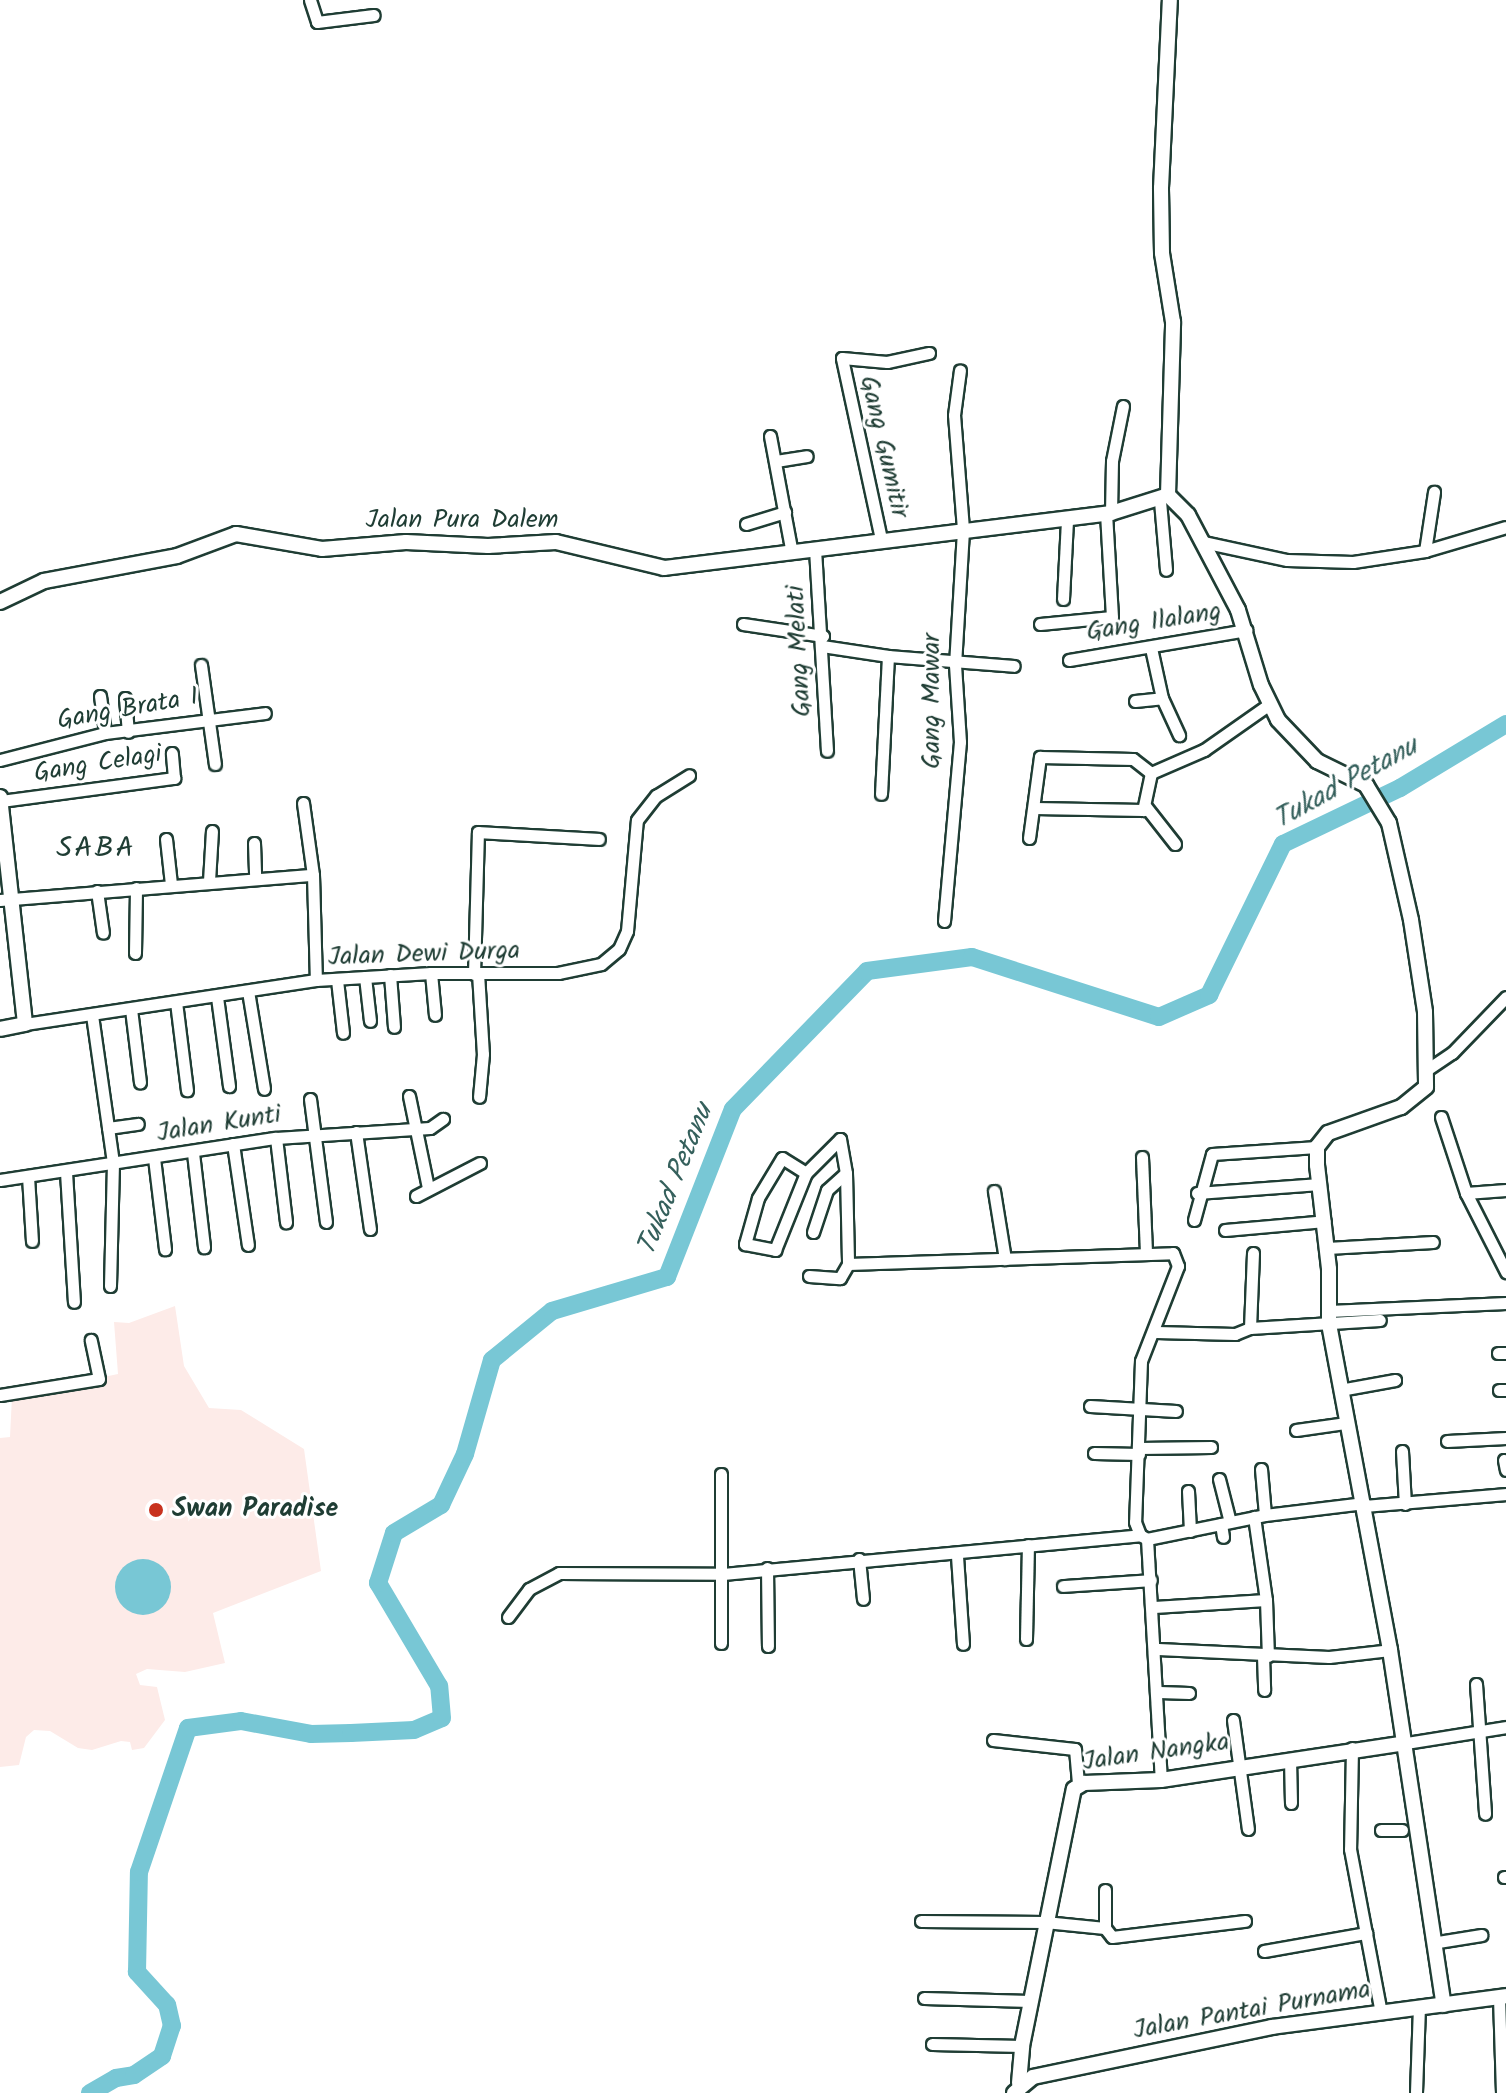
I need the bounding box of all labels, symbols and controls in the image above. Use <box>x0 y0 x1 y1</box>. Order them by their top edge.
street label: Gang Gumitir <box>852 373 914 521</box>
street label: Jalan Pura Dalem <box>366 505 558 537</box>
street label: Gang Melati <box>781 584 819 718</box>
street label: Gang Ilalang <box>1084 597 1224 649</box>
street label: Gang Mawar <box>917 633 949 769</box>
street label: Gang Brata I <box>55 682 201 738</box>
water label: Tukad Petanu <box>1268 731 1424 837</box>
street label: Gang Celagi <box>32 739 164 791</box>
district label: SABA <box>56 831 136 867</box>
street label: Jalan Dewi Durga <box>327 936 521 974</box>
water label: Tukad Petanu <box>630 1099 722 1261</box>
street label: Jalan Kunti <box>155 1100 283 1150</box>
place label: Swan Paradise <box>172 1494 338 1526</box>
marker: Swan Paradise <box>147 1501 165 1519</box>
street label: Jalan Nangka <box>1081 1727 1231 1779</box>
street label: Jalan Pantai Purnama <box>1131 1975 1373 2047</box>

